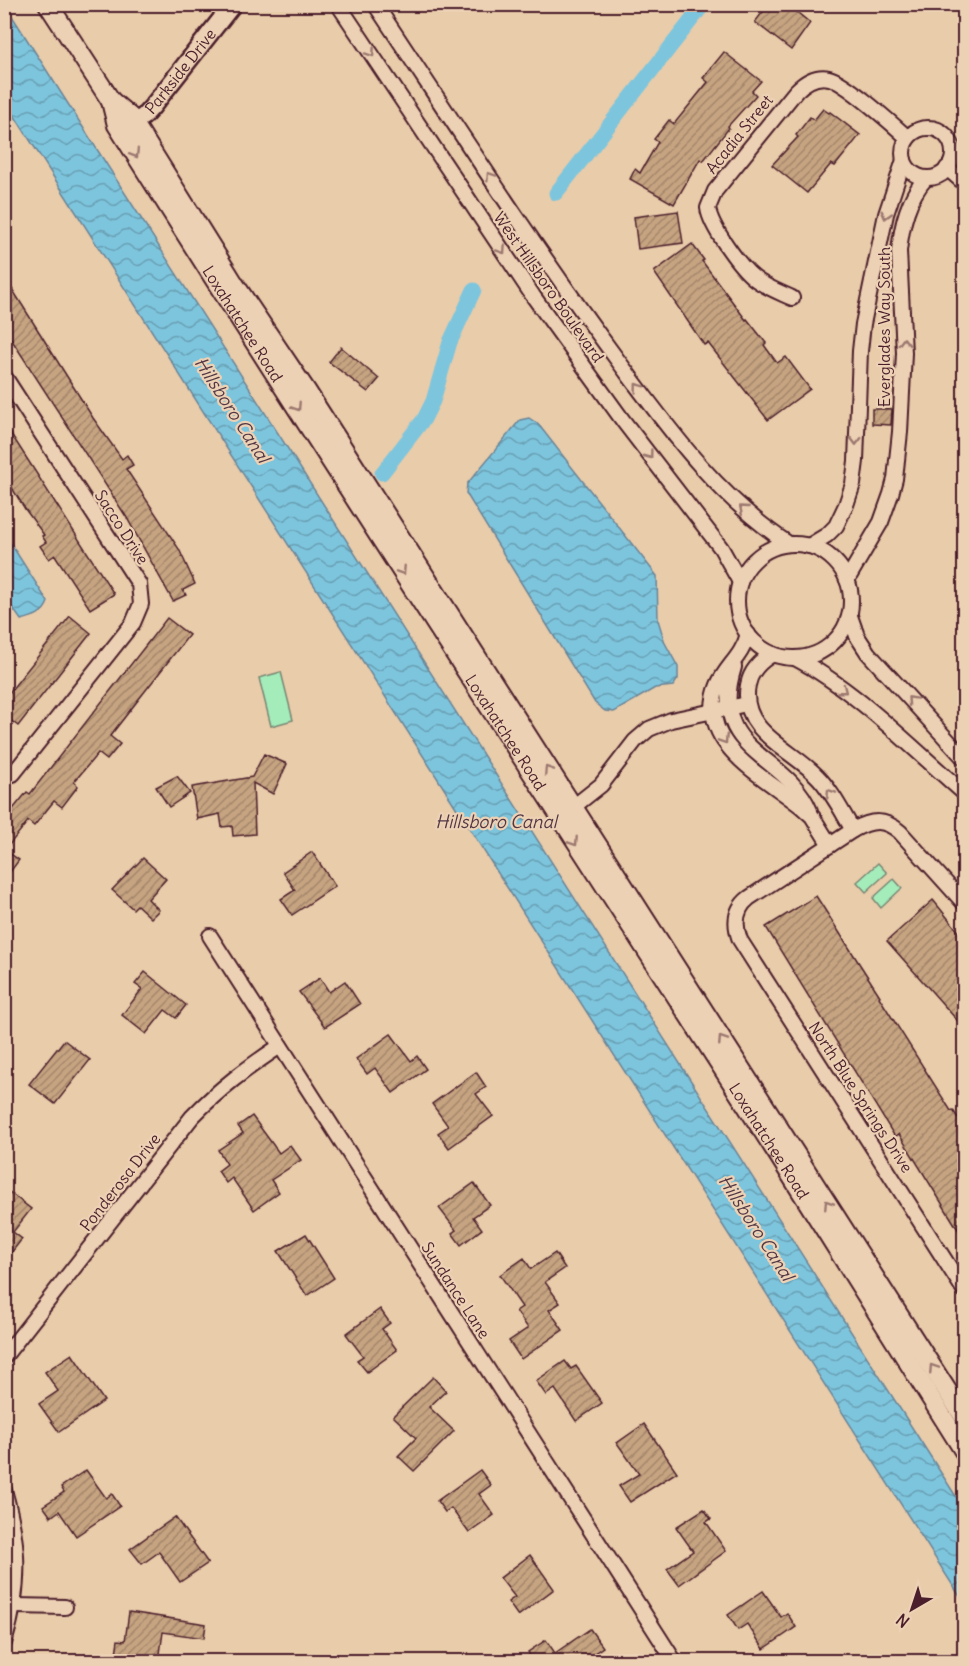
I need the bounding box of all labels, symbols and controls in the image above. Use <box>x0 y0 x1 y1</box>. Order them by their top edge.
street label: Parkside Drive <box>140 24 220 118</box>
one-way arrow <box>364 46 375 57</box>
street label: Acadia Street <box>701 90 777 178</box>
one-way arrow <box>128 148 140 158</box>
one-way arrow <box>486 172 497 183</box>
street label: West Hillsboro Boulevard <box>489 208 609 366</box>
one-way arrow <box>881 210 894 220</box>
one-way arrow <box>495 244 506 255</box>
street label: Everglades Way South <box>874 247 894 407</box>
street label: Loxahatchee Road <box>198 262 287 386</box>
one-way arrow <box>898 337 910 346</box>
water label: Hillsboro Canal <box>190 352 277 469</box>
one-way arrow <box>634 383 645 394</box>
one-way arrow <box>289 401 301 411</box>
one-way arrow <box>850 437 863 446</box>
one-way arrow <box>641 448 652 459</box>
street label: Sacco Drive <box>91 486 153 568</box>
one-way arrow <box>739 505 750 516</box>
one-way arrow <box>394 565 406 575</box>
street label: Loxahatchee Road <box>461 671 551 794</box>
one-way arrow <box>837 683 848 694</box>
one-way arrow <box>907 697 918 707</box>
one-way arrow <box>717 734 728 745</box>
one-way arrow <box>544 766 555 777</box>
one-way arrow <box>826 789 837 800</box>
water label: Hillsboro Canal <box>435 810 560 833</box>
one-way arrow <box>567 835 578 846</box>
street label: North Blue Springs Drive <box>805 1018 917 1176</box>
one-way arrow <box>718 1036 729 1047</box>
street label: Loxahatchee Road <box>725 1079 814 1203</box>
street label: Ponderosa Drive <box>76 1129 164 1235</box>
water label: Hillsboro Canal <box>714 1170 801 1287</box>
one-way arrow <box>824 1199 835 1210</box>
street label: Sundance Lane <box>417 1238 495 1342</box>
one-way arrow <box>929 1364 940 1375</box>
north arrow <box>882 1579 942 1639</box>
text: N <box>892 1609 913 1632</box>

